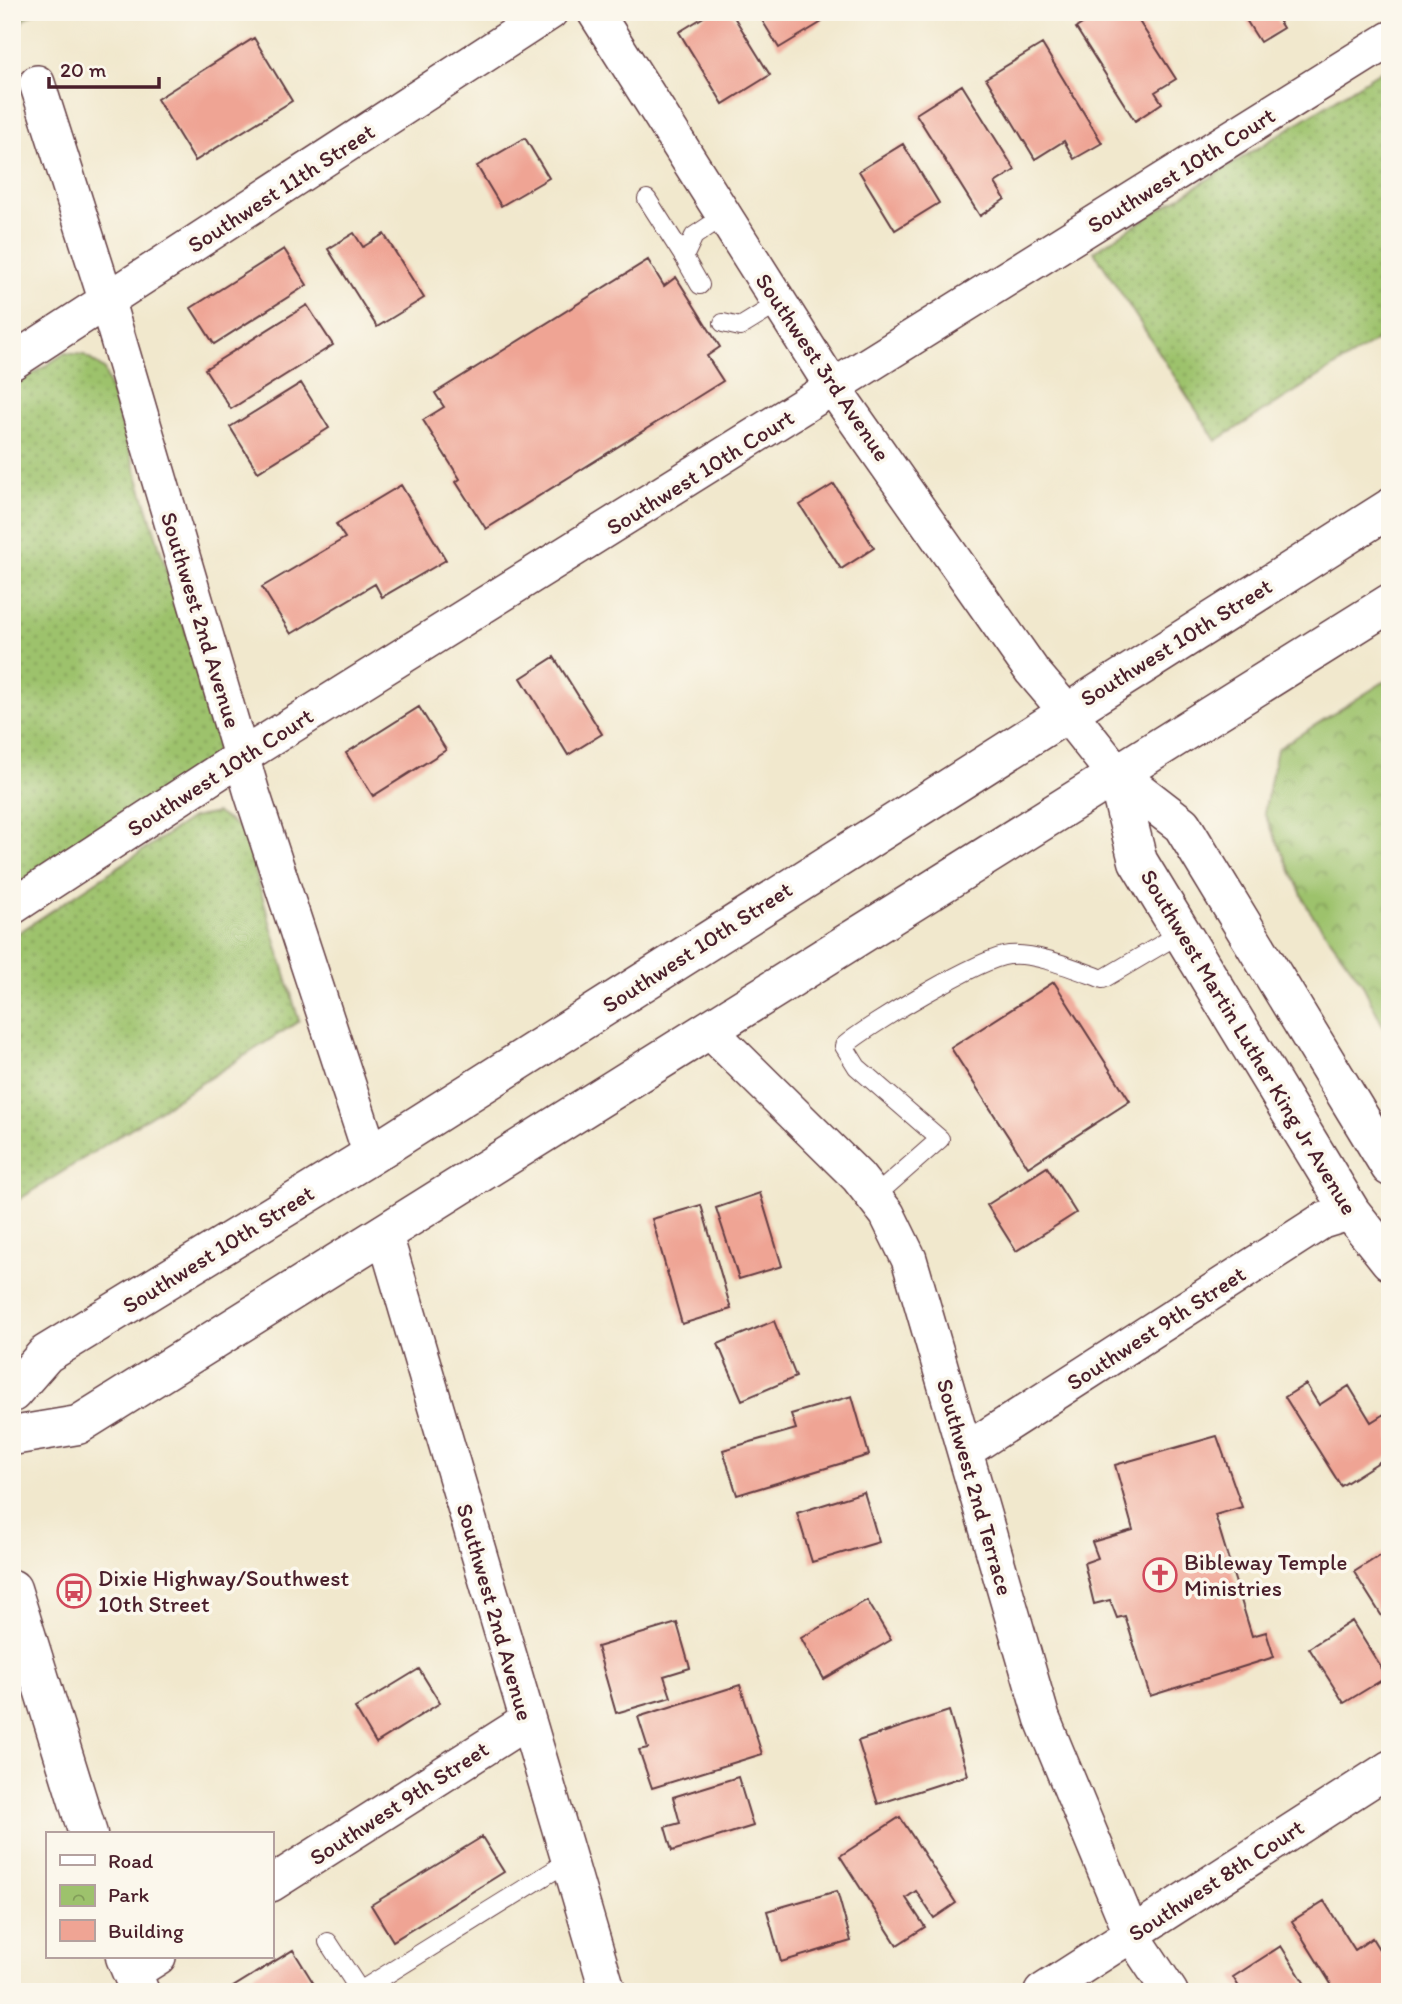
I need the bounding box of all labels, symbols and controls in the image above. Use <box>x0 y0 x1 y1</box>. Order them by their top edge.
scale bar <box>49 46 159 90</box>
text: 20 m <box>60 57 107 82</box>
street label: Southwest 10th Court <box>1082 101 1280 239</box>
street label: Southwest 11th Street <box>182 117 380 259</box>
street label: Southwest 3rd Avenue <box>750 268 896 466</box>
street label: Southwest 10th Court <box>601 403 799 541</box>
street label: Southwest 2nd Avenue <box>155 509 247 731</box>
street label: Southwest 10th Street <box>1075 572 1277 712</box>
street label: Southwest 10th Court <box>122 701 318 843</box>
street label: Southwest Martin Luther King Jr Avenue <box>1135 864 1363 1220</box>
street label: Southwest 10th Street <box>597 875 797 1019</box>
street label: Southwest 10th Street <box>117 1179 319 1319</box>
street label: Southwest 9th Street <box>1061 1260 1251 1396</box>
street label: Southwest 2nd Terrace <box>931 1375 1019 1599</box>
street label: Southwest 2nd Avenue <box>451 1500 539 1724</box>
place label: Bibleway Temple Ministries <box>1184 1548 1347 1602</box>
church icon: Bibleway Temple Ministries <box>1141 1556 1179 1594</box>
place label: Dixie Highway/Southwest 10th Street <box>98 1564 349 1618</box>
bus stop icon: Dixie Highway/Southwest 10th Street <box>55 1572 93 1610</box>
street label: Southwest 9th Street <box>304 1735 494 1871</box>
street label: Southwest 8th Court <box>1123 1813 1309 1947</box>
legend <box>46 1832 273 1958</box>
text: Road <box>108 1848 154 1873</box>
text: Park <box>108 1882 150 1907</box>
text: Building <box>108 1918 184 1943</box>

